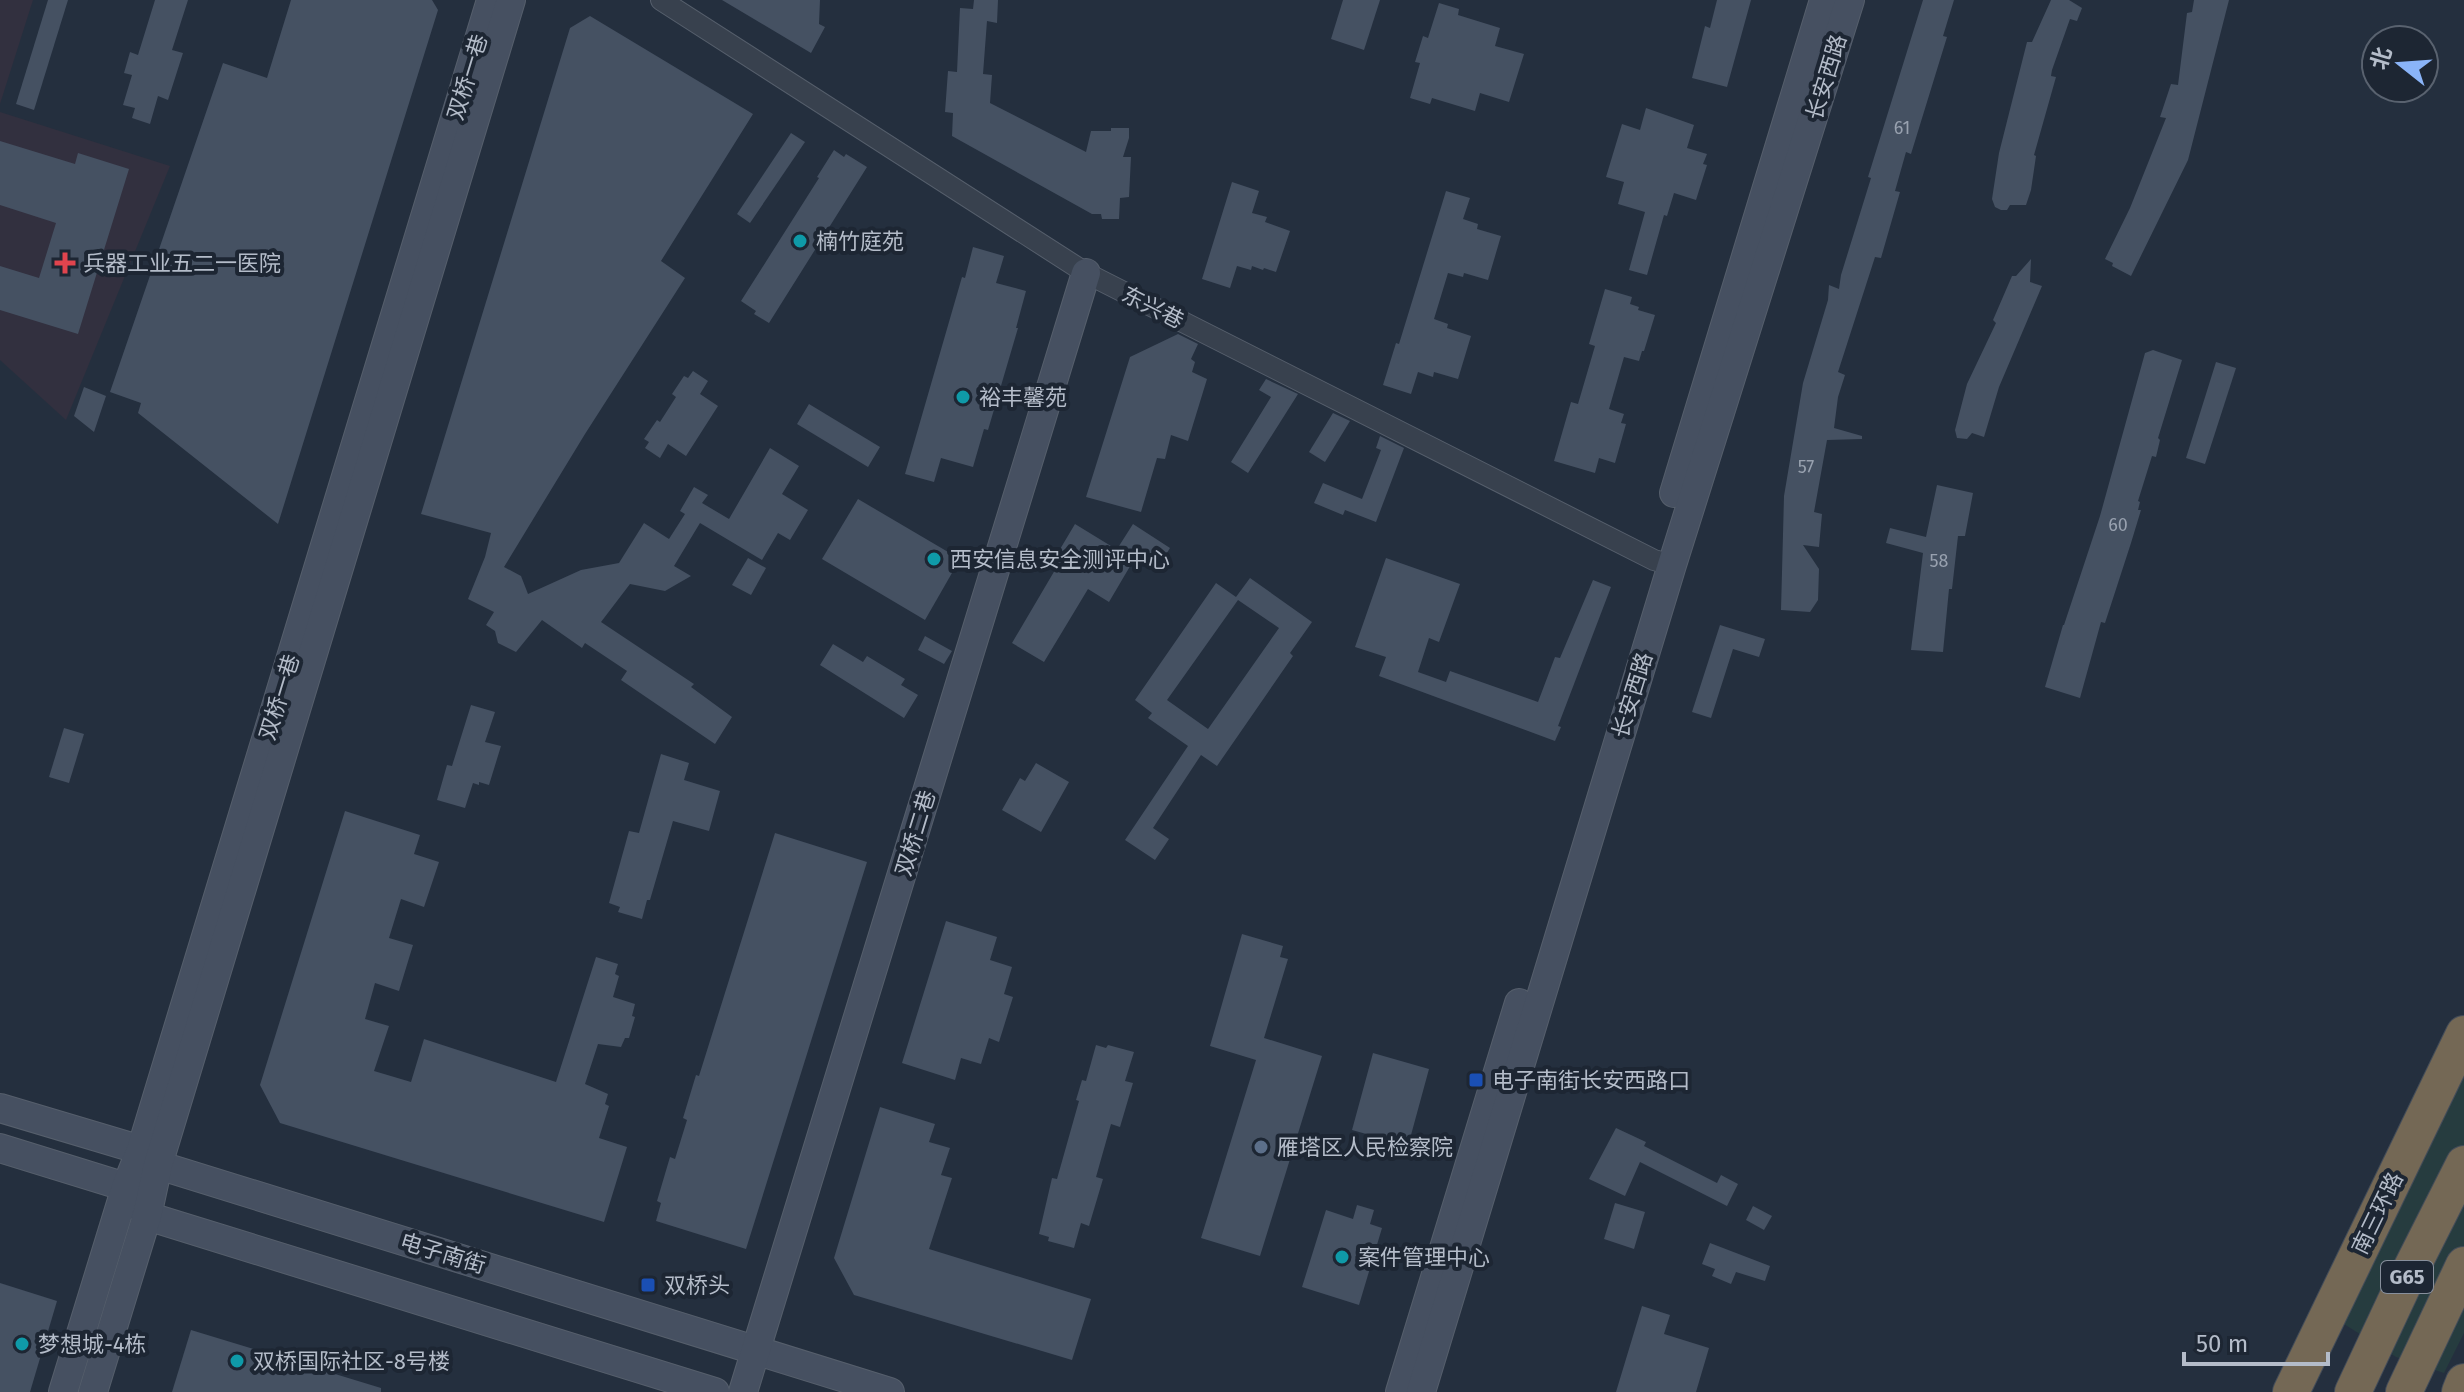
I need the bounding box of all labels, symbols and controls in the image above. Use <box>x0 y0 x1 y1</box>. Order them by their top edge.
north arrow <box>2360 24 2440 104</box>
street label: 双桥一巷 <box>442 31 493 123</box>
street label: 长安西路 <box>1801 31 1852 123</box>
text: 北 <box>2365 44 2397 73</box>
house number: 61 <box>1894 117 1910 139</box>
place label: 楠竹庭苑 <box>816 228 904 255</box>
marker: 楠竹庭苑 <box>791 232 809 250</box>
place label: 兵器工业五二一医院 <box>83 250 281 277</box>
marker: 兵器工业五二一医院 <box>54 252 76 274</box>
street label: 东兴巷 <box>1117 280 1188 334</box>
place label: 裕丰馨苑 <box>979 384 1067 411</box>
marker: 裕丰馨苑 <box>954 388 972 406</box>
house number: 57 <box>1798 456 1814 478</box>
house number: 60 <box>2108 514 2128 536</box>
place label: 西安信息安全测评中心 <box>950 546 1170 573</box>
marker: 西安信息安全测评中心 <box>925 550 943 568</box>
house number: 58 <box>1930 550 1949 572</box>
street label: 长安西路 <box>1607 649 1658 741</box>
street label: 双桥一巷 <box>254 651 305 743</box>
street label: 双桥二巷 <box>890 787 941 879</box>
place label: 电子南街长安西路口 <box>1492 1067 1690 1094</box>
marker: 电子南街长安西路口 <box>1467 1071 1485 1089</box>
place label: 雁塔区人民检察院 <box>1277 1134 1453 1161</box>
marker: 雁塔区人民检察院 <box>1252 1138 1270 1156</box>
street label: 南三环路 <box>2346 1168 2409 1259</box>
street label: 电子南街 <box>397 1228 489 1279</box>
place label: 案件管理中心 <box>1358 1244 1490 1271</box>
marker: 案件管理中心 <box>1333 1248 1351 1266</box>
road number: G65 <box>2381 1261 2433 1293</box>
place label: 双桥头 <box>664 1272 730 1299</box>
marker: 双桥头 <box>639 1276 657 1294</box>
scale bar <box>2184 1316 2328 1366</box>
text: 50 m <box>2196 1330 2248 1358</box>
place label: 梦想城-4栋 <box>38 1331 146 1358</box>
marker: 梦想城-4栋 <box>13 1335 31 1353</box>
place label: 双桥国际社区-8号楼 <box>253 1348 450 1375</box>
marker: 双桥国际社区-8号楼 <box>228 1352 246 1370</box>

